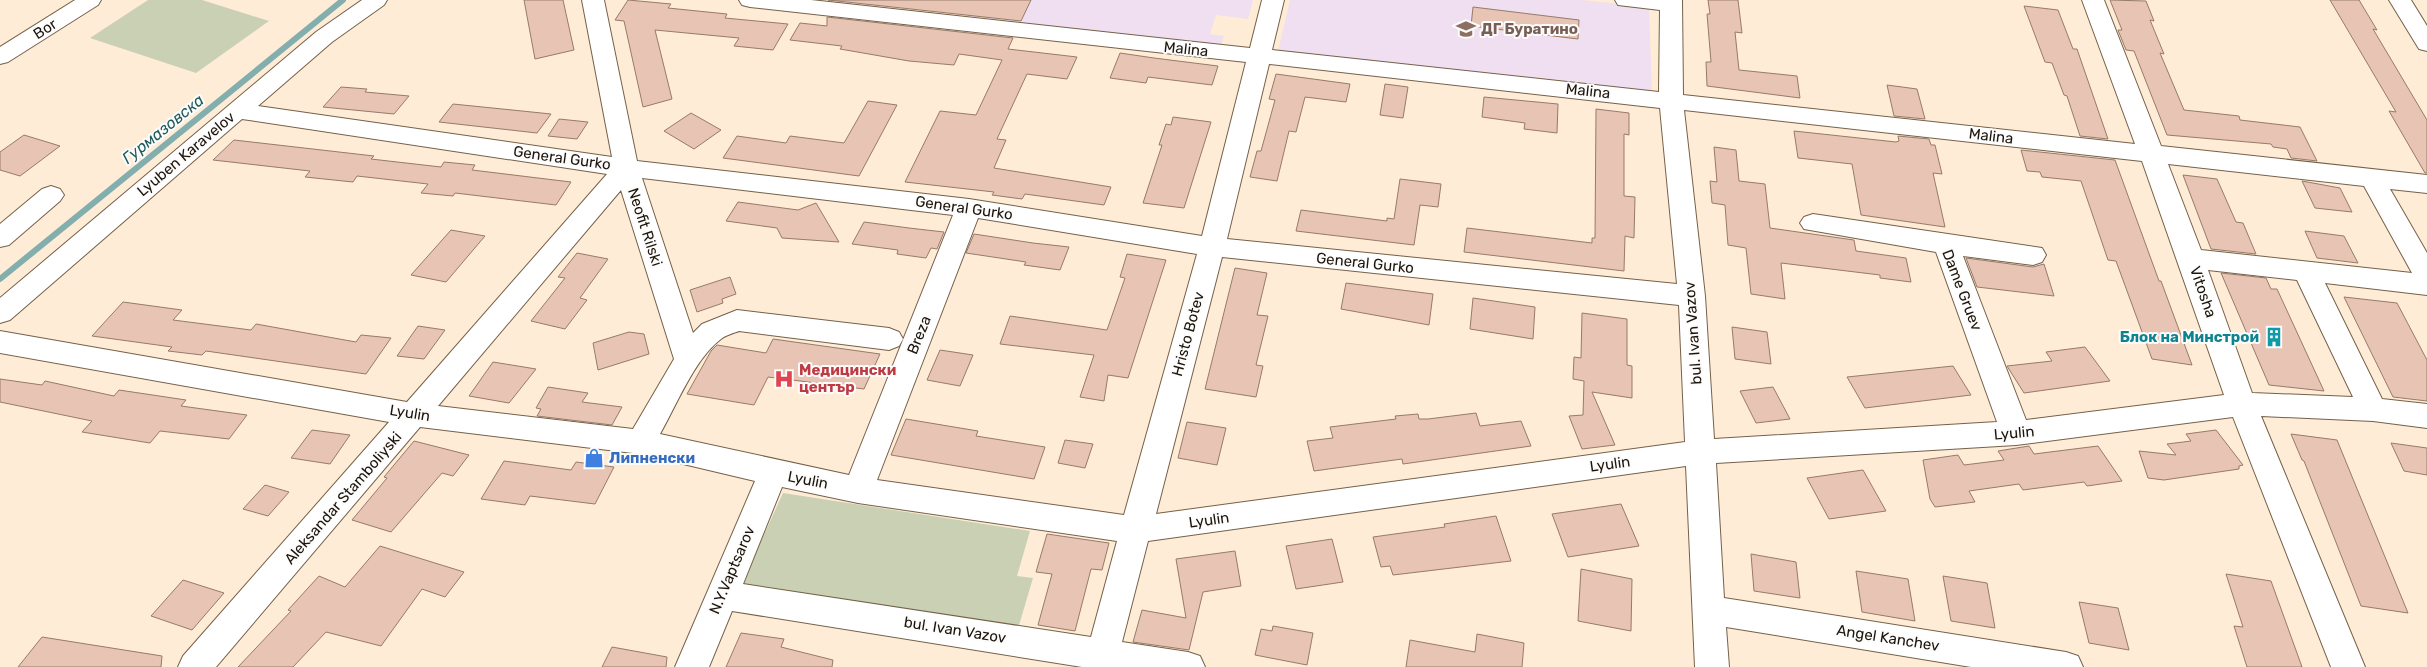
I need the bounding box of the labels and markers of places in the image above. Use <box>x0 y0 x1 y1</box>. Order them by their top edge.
school or university icon: ДГ Буратино <box>1455 18 1477 40</box>
place label: ДГ Буратино <box>1481 20 1578 38</box>
building icon: Блок на Минстрой <box>2263 326 2285 348</box>
place label: Блок на Минстрой <box>2120 328 2259 346</box>
place label: Медицински център <box>799 361 896 396</box>
hospital icon: Медицински център <box>773 368 795 390</box>
shop icon: Липненски <box>583 447 605 469</box>
place label: Липненски <box>609 449 695 467</box>

